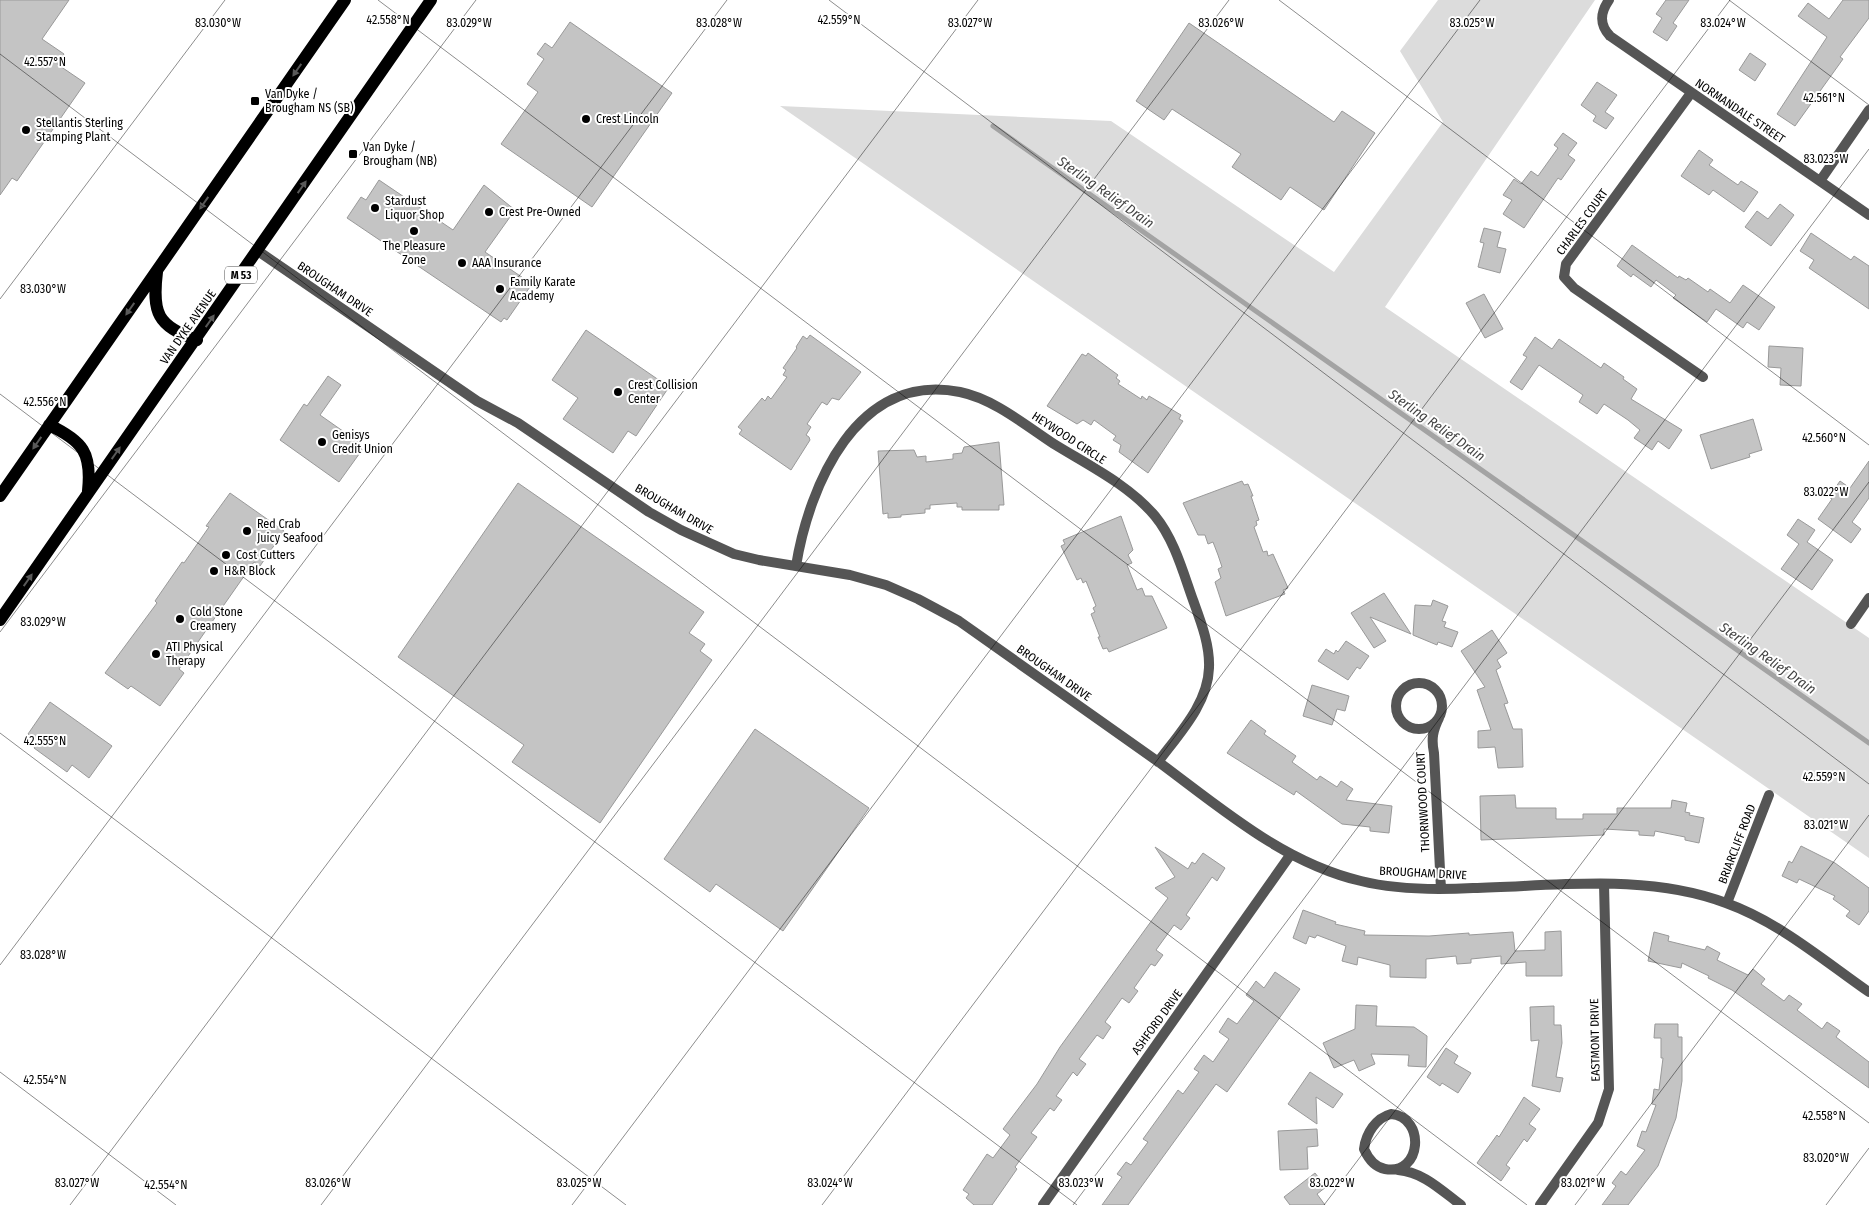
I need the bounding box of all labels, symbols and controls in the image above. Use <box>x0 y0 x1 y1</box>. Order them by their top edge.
text: 42.558°N <box>366 13 410 27</box>
text: 42.559°N <box>817 13 861 27</box>
text: 83.030°W <box>195 16 241 30</box>
text: 83.029°W <box>446 16 492 30</box>
text: 83.028°W <box>696 16 742 30</box>
text: 83.027°W <box>948 16 992 30</box>
text: 83.026°W <box>1198 16 1244 30</box>
text: 83.025°W <box>1449 16 1495 30</box>
text: 83.024°W <box>1700 16 1746 30</box>
text: 42.557°N <box>24 55 66 69</box>
one-way arrow <box>292 63 302 77</box>
street label: NORMANDALE STREET <box>1693 76 1788 146</box>
place label: Van Dyke / Brougham NS (SB) <box>265 87 354 115</box>
text: 42.561°N <box>1803 91 1845 105</box>
marker: Van Dyke / Brougham NS (SB) <box>249 95 261 107</box>
place label: Crest Lincoln <box>596 112 659 126</box>
marker: Crest Lincoln <box>580 113 592 125</box>
place label: Stellantis Sterling Stamping Plant <box>36 116 123 144</box>
marker: Stellantis Sterling Stamping Plant <box>20 124 32 136</box>
place label: Van Dyke / Brougham (NB) <box>363 140 437 168</box>
marker: Van Dyke / Brougham (NB) <box>347 148 359 160</box>
water label: Sterling Relief Drain <box>1053 152 1157 232</box>
text: 83.023°W <box>1803 152 1849 166</box>
one-way arrow <box>297 180 307 194</box>
street label: CHARLES COURT <box>1553 186 1611 258</box>
place label: Stardust Liquor Shop <box>385 194 444 222</box>
one-way arrow <box>199 197 209 210</box>
marker: Stardust Liquor Shop <box>369 202 381 214</box>
place label: Crest Pre-Owned <box>499 205 581 219</box>
marker: Crest Pre-Owned <box>483 206 495 218</box>
marker: The Pleasure Zone <box>408 225 420 237</box>
place label: The Pleasure Zone <box>383 239 445 267</box>
place label: AAA Insurance <box>472 256 542 270</box>
marker: AAA Insurance <box>456 257 468 269</box>
street label: BROUGHAM DRIVE <box>295 259 376 320</box>
road number: M 53 <box>225 266 257 284</box>
place label: Family Karate Academy <box>510 275 575 303</box>
text: 83.030°W <box>20 282 66 296</box>
marker: Family Karate Academy <box>494 283 506 295</box>
street label: VAN DYKE AVENUE <box>157 287 219 367</box>
one-way arrow <box>125 303 135 316</box>
one-way arrow <box>205 314 215 327</box>
place label: Crest Collision Center <box>628 378 698 406</box>
water label: Sterling Relief Drain <box>1384 385 1488 465</box>
marker: Crest Collision Center <box>612 386 624 398</box>
text: 42.556°N <box>23 395 67 409</box>
street label: HEYWOOD CIRCLE <box>1029 409 1109 467</box>
place label: Genisys Credit Union <box>332 428 393 456</box>
text: 42.560°N <box>1802 431 1846 445</box>
one-way arrow <box>32 436 42 450</box>
marker: Genisys Credit Union <box>316 436 328 448</box>
one-way arrow <box>111 447 121 460</box>
street label: BROUGHAM DRIVE <box>632 481 716 537</box>
text: 83.022°W <box>1803 485 1849 499</box>
place label: Red Crab Juicy Seafood <box>257 517 323 545</box>
marker: Red Crab Juicy Seafood <box>241 525 253 537</box>
place label: Cost Cutters <box>236 548 295 562</box>
marker: Cost Cutters <box>220 549 232 561</box>
place label: H&R Block <box>224 564 276 578</box>
marker: H&R Block <box>208 565 220 577</box>
one-way arrow <box>23 574 33 587</box>
place label: Cold Stone Creamery <box>190 605 243 633</box>
marker: Cold Stone Creamery <box>174 613 186 625</box>
text: 83.029°W <box>20 615 66 629</box>
water label: Sterling Relief Drain <box>1715 618 1819 698</box>
place label: ATI Physical Therapy <box>166 640 223 668</box>
street label: BROUGHAM DRIVE <box>1014 642 1094 704</box>
marker: ATI Physical Therapy <box>150 648 162 660</box>
text: 42.555°N <box>24 734 66 748</box>
street label: THORNWOOD COURT <box>1413 751 1433 852</box>
text: 42.559°N <box>1802 770 1846 784</box>
street label: BRIARCLIFF ROAD <box>1715 802 1759 886</box>
text: 83.021°W <box>1804 818 1848 832</box>
street label: BROUGHAM DRIVE <box>1379 864 1468 882</box>
text: 83.028°W <box>20 948 66 962</box>
street label: ASHFORD DRIVE <box>1129 987 1185 1057</box>
street label: EASTMONT DRIVE <box>1587 998 1603 1082</box>
text: 42.554°N <box>23 1073 67 1087</box>
text: 42.558°N <box>1802 1109 1846 1123</box>
text: 83.020°W <box>1803 1151 1849 1165</box>
text: 83.027°W <box>55 1176 99 1190</box>
text: 83.026°W <box>305 1176 351 1190</box>
text: 83.025°W <box>556 1176 602 1190</box>
text: 83.024°W <box>807 1176 853 1190</box>
text: 83.023°W <box>1058 1176 1104 1190</box>
text: 83.022°W <box>1309 1176 1355 1190</box>
text: 83.021°W <box>1561 1176 1605 1190</box>
text: 42.554°N <box>144 1178 188 1192</box>

